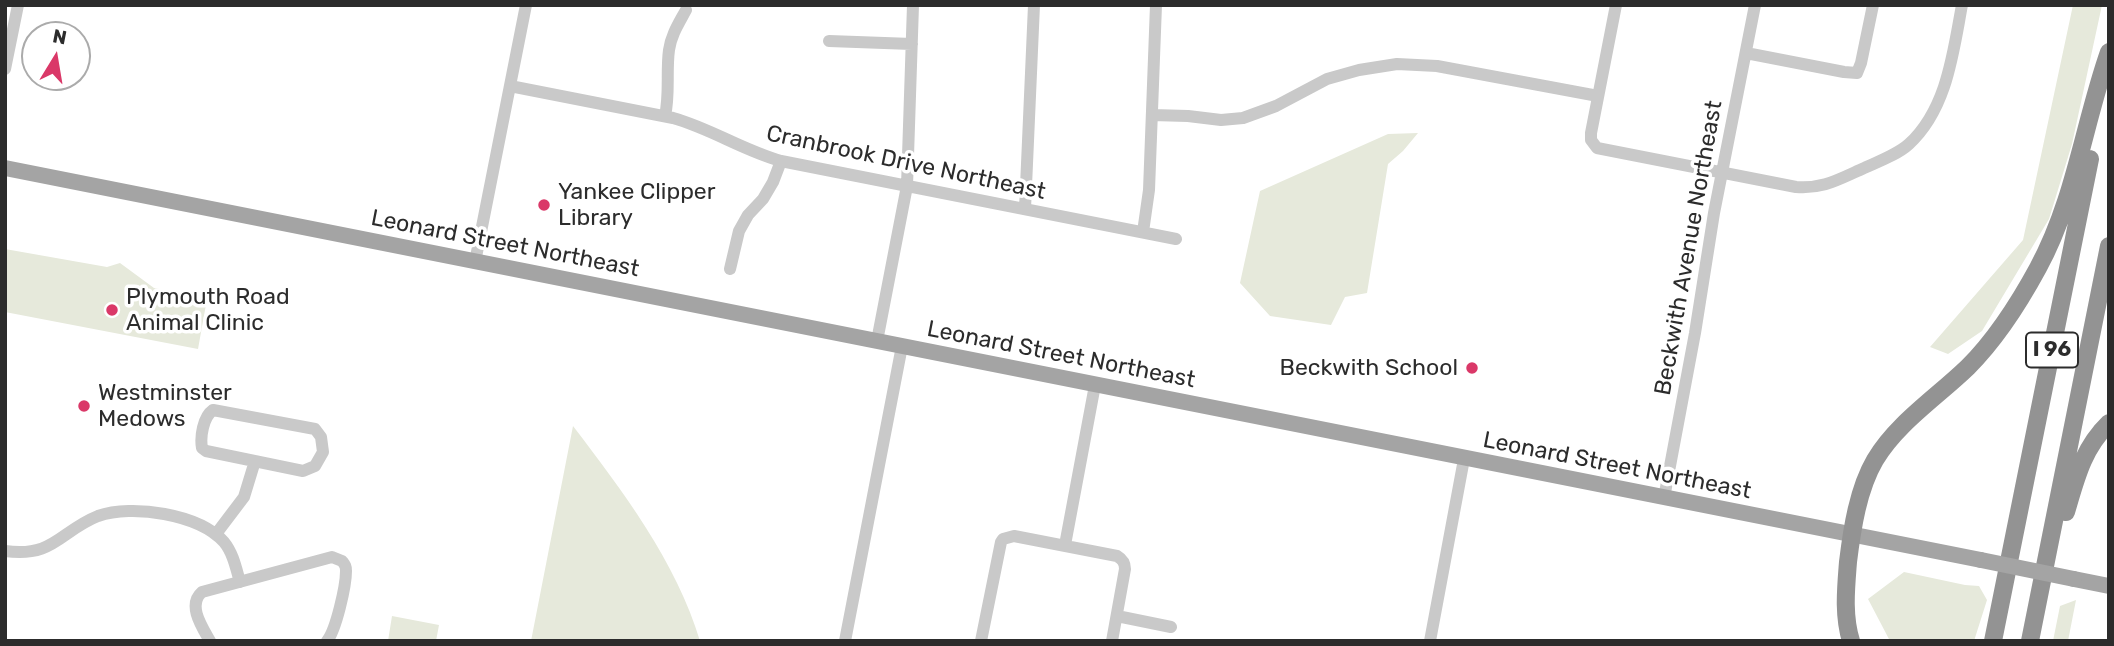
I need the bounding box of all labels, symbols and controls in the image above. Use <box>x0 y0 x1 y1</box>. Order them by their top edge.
north arrow <box>21 21 91 91</box>
text: N <box>51 24 69 49</box>
street label: Beckwith Avenue Northeast <box>1649 98 1729 398</box>
street label: Cranbrook Drive Northeast <box>764 120 1048 206</box>
place label: Yankee Clipper Library <box>558 178 715 232</box>
marker: Yankee Clipper Library <box>536 197 552 213</box>
street label: Leonard Street Northeast <box>369 204 641 284</box>
place label: Plymouth Road Animal Clinic <box>126 283 290 337</box>
marker: Plymouth Road Animal Clinic <box>104 302 120 318</box>
street label: Leonard Street Northeast <box>925 315 1197 395</box>
road number: I 96 <box>2026 332 2078 368</box>
place label: Beckwith School <box>1280 354 1458 382</box>
marker: Beckwith School <box>1464 360 1480 376</box>
place label: Westminster Medows <box>98 379 232 433</box>
marker: Westminster Medows <box>76 398 92 414</box>
street label: Leonard Street Northeast <box>1481 426 1753 506</box>

